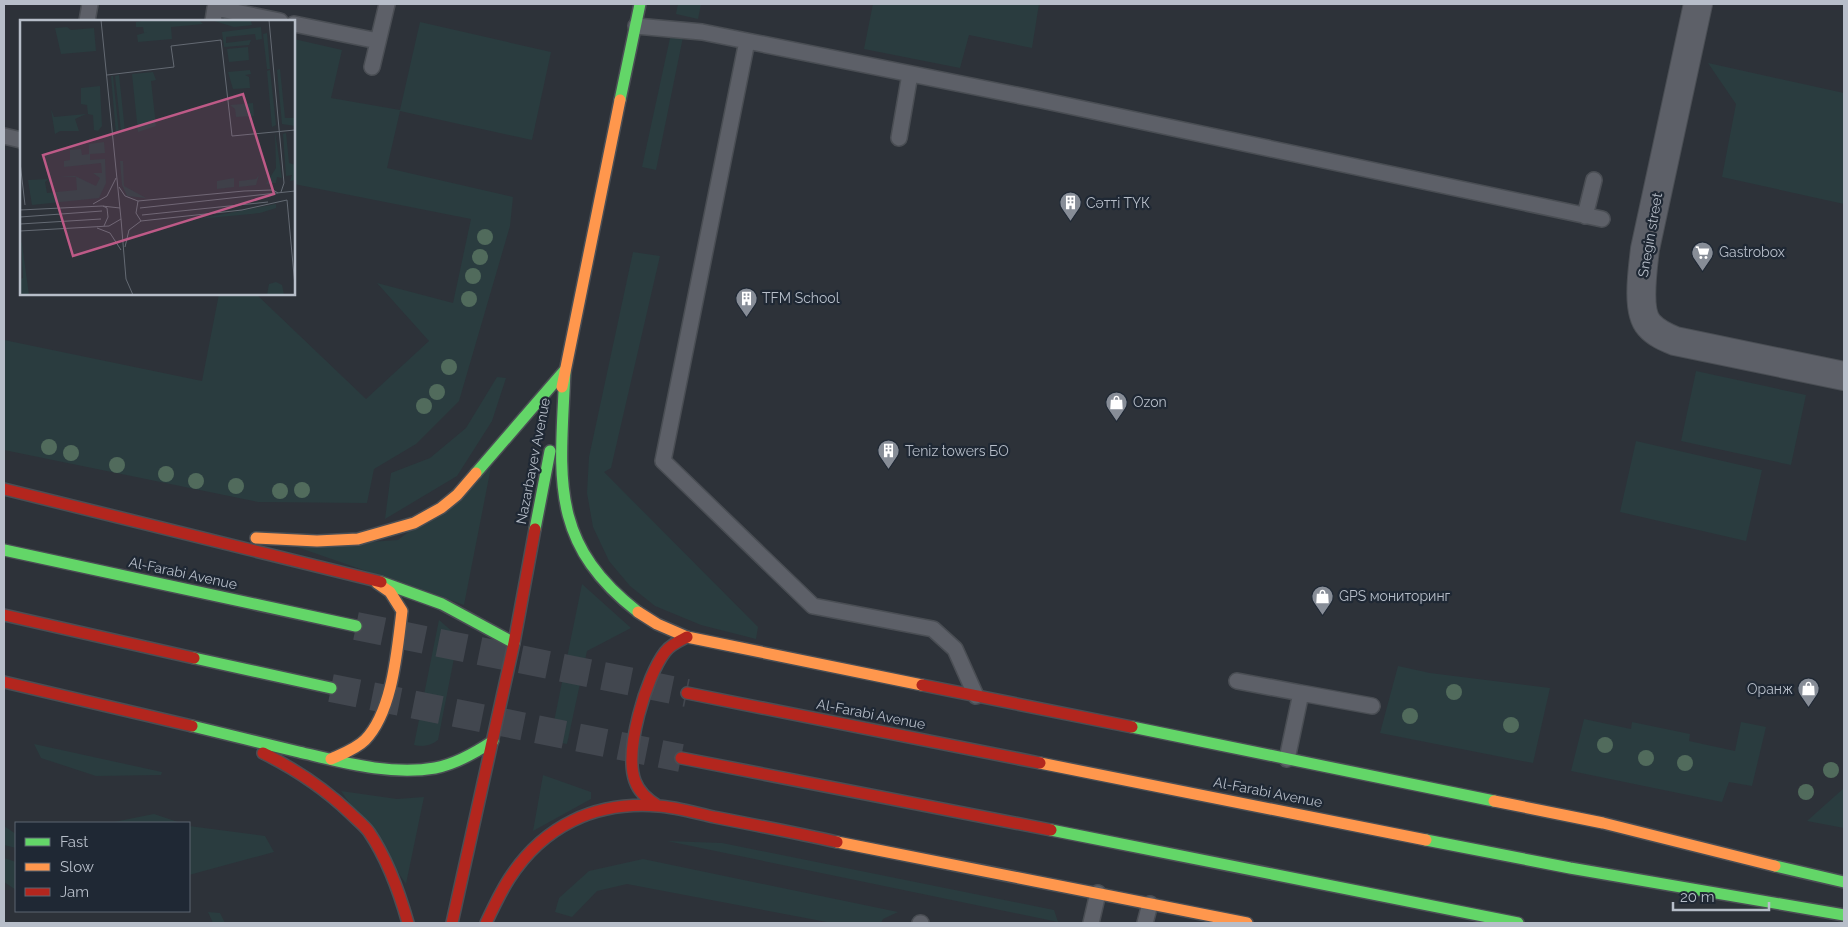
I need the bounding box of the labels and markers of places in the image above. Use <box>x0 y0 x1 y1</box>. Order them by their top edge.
building icon: Сәтті ТҮК <box>1058 191 1082 222</box>
place label: Сәтті ТҮК <box>1086 195 1150 211</box>
supermarket icon: Gastrobox <box>1691 240 1715 271</box>
place label: Gastrobox <box>1719 244 1785 260</box>
building icon: TFM School <box>734 286 758 317</box>
place label: TFM School <box>762 290 840 306</box>
shop icon: Ozon <box>1105 390 1129 421</box>
place label: Ozon <box>1133 394 1167 410</box>
building icon: Teniz towers БО <box>877 439 901 470</box>
place label: Teniz towers БО <box>905 443 1009 459</box>
shop icon: GPS мониторинг <box>1311 584 1335 615</box>
place label: GPS мониторинг <box>1339 588 1451 604</box>
shop icon: Оранж <box>1797 677 1821 708</box>
place label: Оранж <box>1747 681 1793 697</box>

